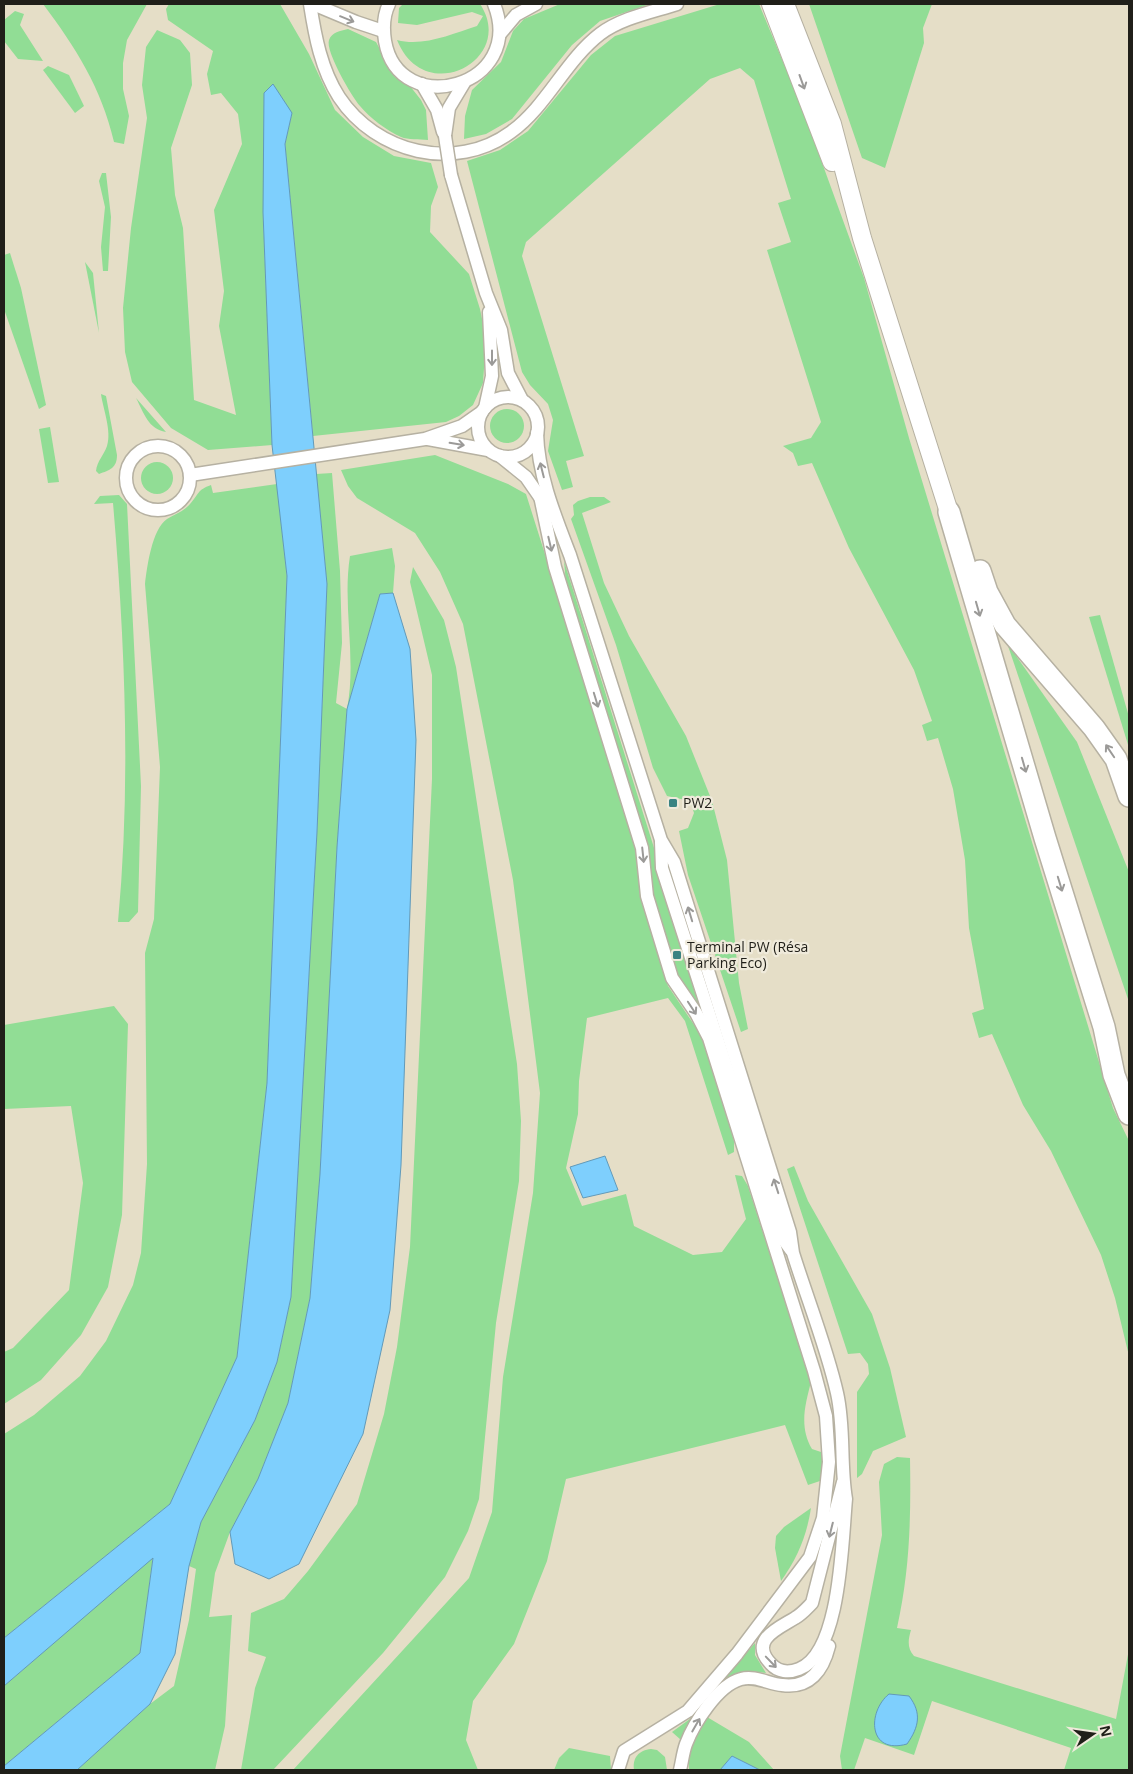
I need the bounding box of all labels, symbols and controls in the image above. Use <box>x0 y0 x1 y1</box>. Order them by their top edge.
one-way arrow <box>339 15 355 24</box>
one-way arrow <box>798 73 807 89</box>
one-way arrow <box>487 350 497 366</box>
one-way arrow <box>449 439 465 449</box>
one-way arrow <box>537 463 546 479</box>
one-way arrow <box>546 536 555 552</box>
one-way arrow <box>973 600 983 616</box>
one-way arrow <box>592 691 602 707</box>
one-way arrow <box>1105 744 1115 758</box>
one-way arrow <box>1019 756 1029 772</box>
place label: PW2 <box>683 793 712 812</box>
marker: PW2 <box>667 797 679 809</box>
one-way arrow <box>638 847 648 863</box>
one-way arrow <box>1055 876 1065 892</box>
one-way arrow <box>684 906 694 922</box>
place label: Terminal PW (Résa Parking Eco) <box>687 937 808 972</box>
marker: Terminal PW (Résa Parking Eco) <box>671 949 683 961</box>
one-way arrow <box>687 1000 697 1014</box>
one-way arrow <box>770 1178 780 1194</box>
one-way arrow <box>826 1521 835 1537</box>
one-way arrow <box>765 1656 777 1669</box>
north arrow <box>1068 1709 1118 1759</box>
one-way arrow <box>691 1718 701 1732</box>
text: N <box>1096 1723 1117 1739</box>

